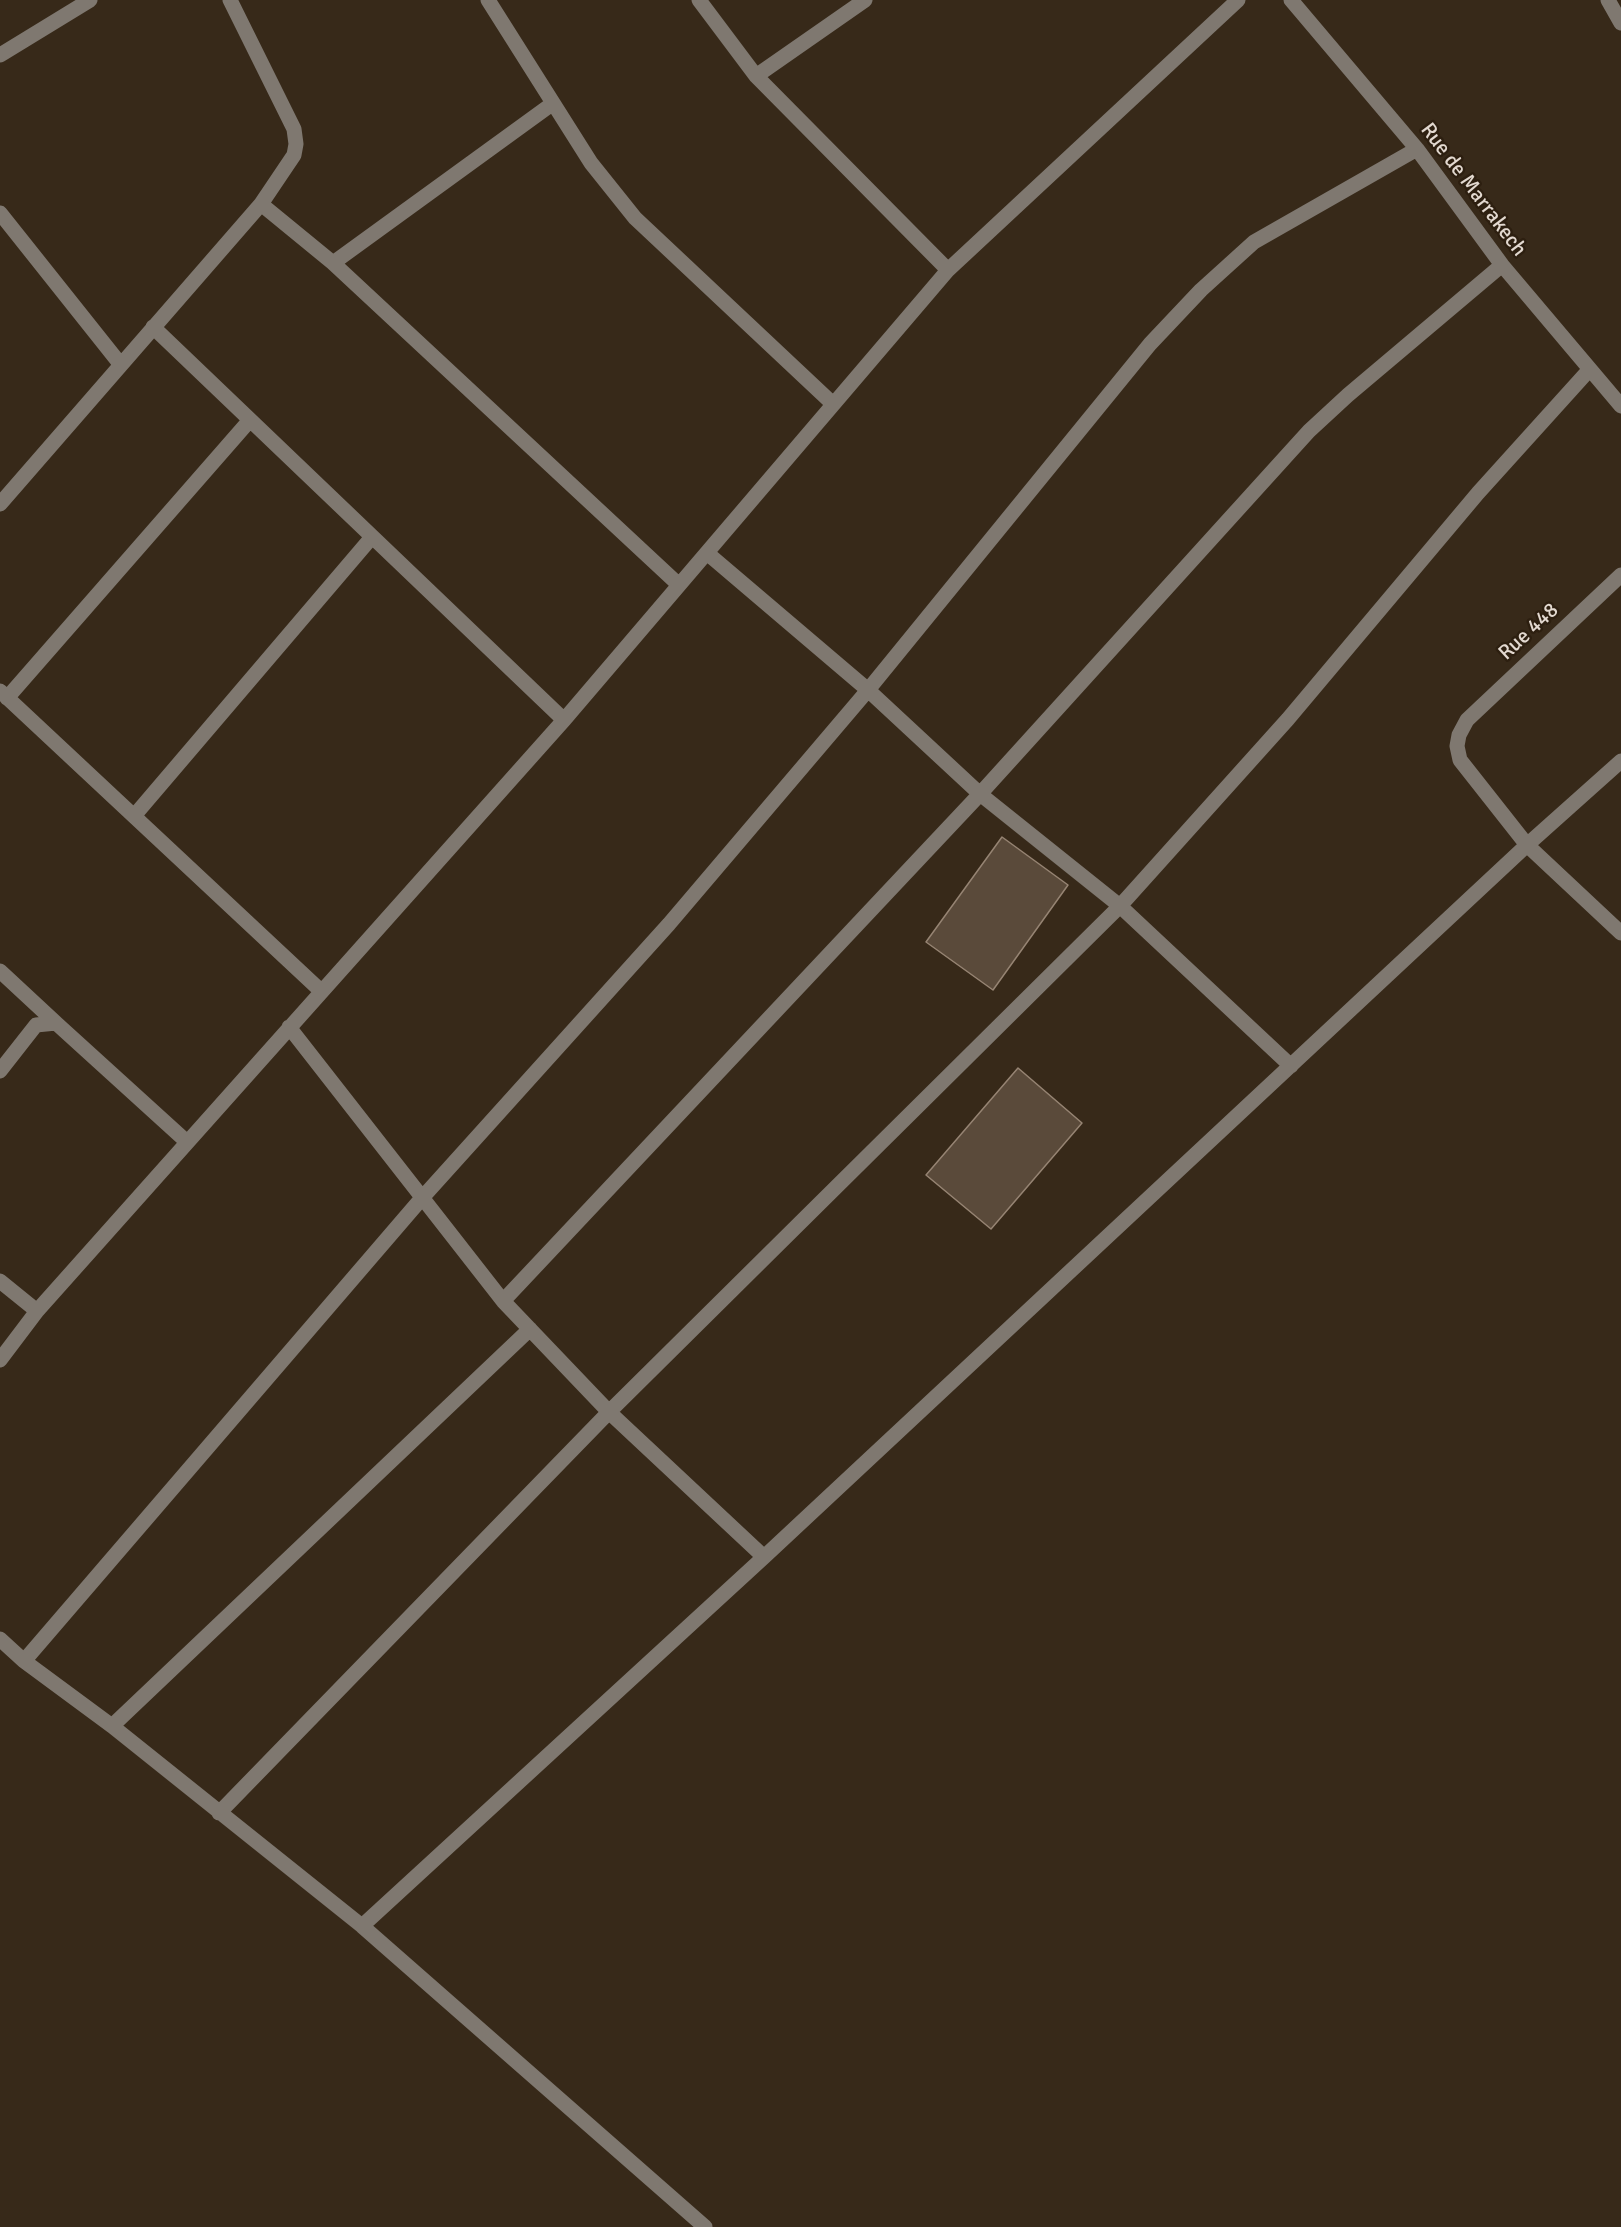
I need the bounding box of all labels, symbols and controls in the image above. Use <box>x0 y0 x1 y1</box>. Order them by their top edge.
street label: Rue de Marrakech <box>1415 118 1531 262</box>
street label: Rue 448 <box>1494 598 1564 666</box>

